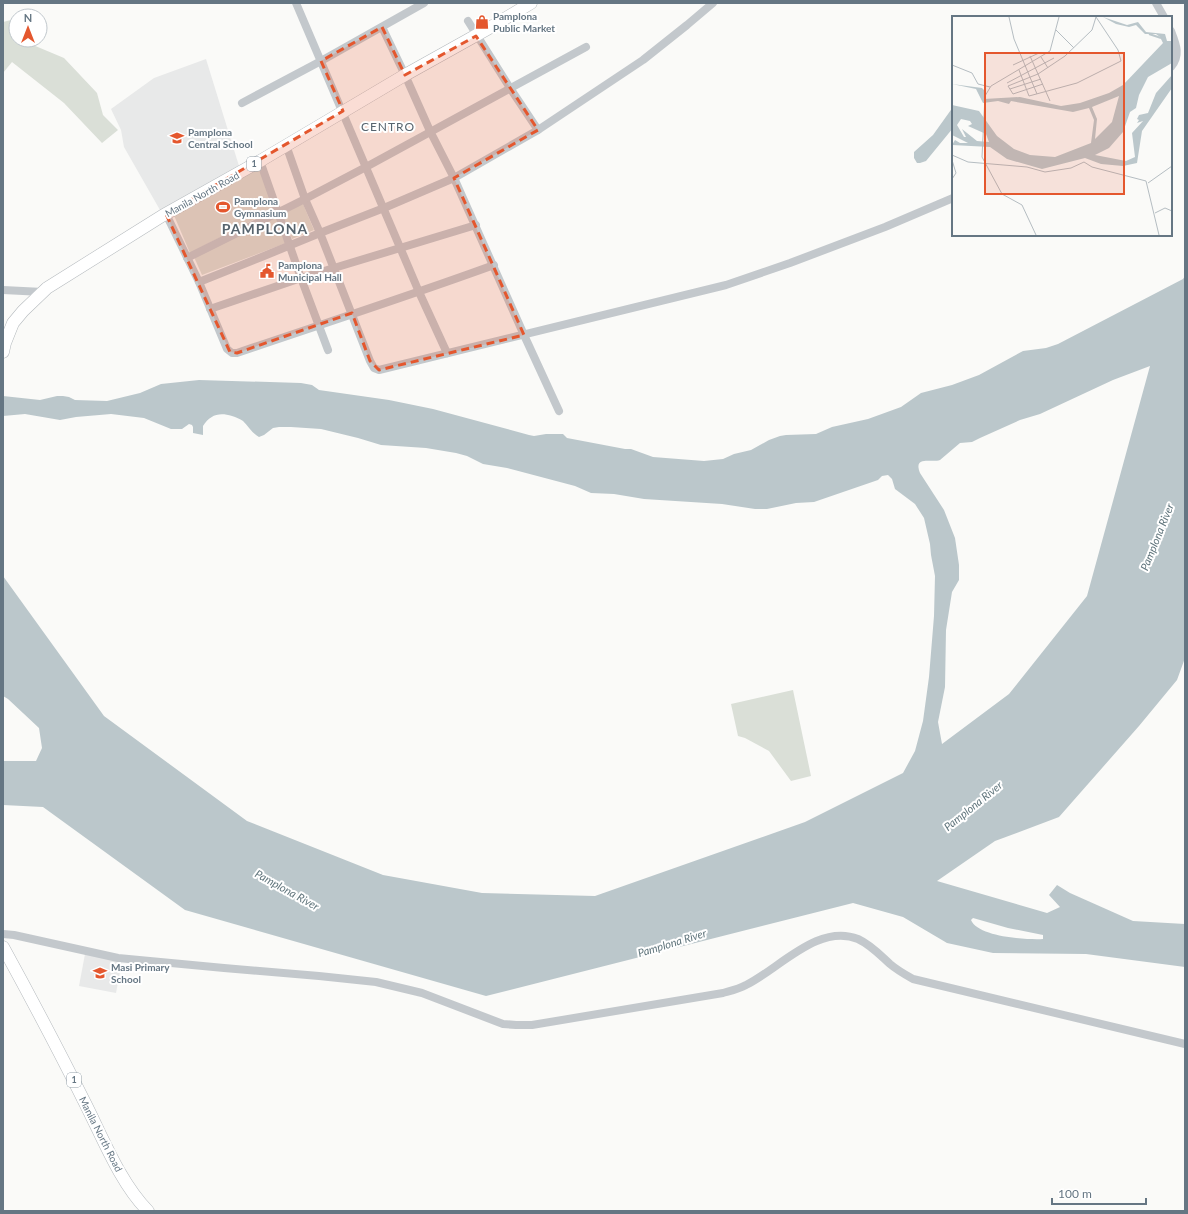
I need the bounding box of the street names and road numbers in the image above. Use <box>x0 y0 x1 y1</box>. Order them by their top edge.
road number: 1 <box>247 157 261 171</box>
street label: Manila North Road <box>163 169 241 219</box>
road number: 1 <box>67 1073 81 1087</box>
street label: Manila North Road <box>77 1094 125 1174</box>

